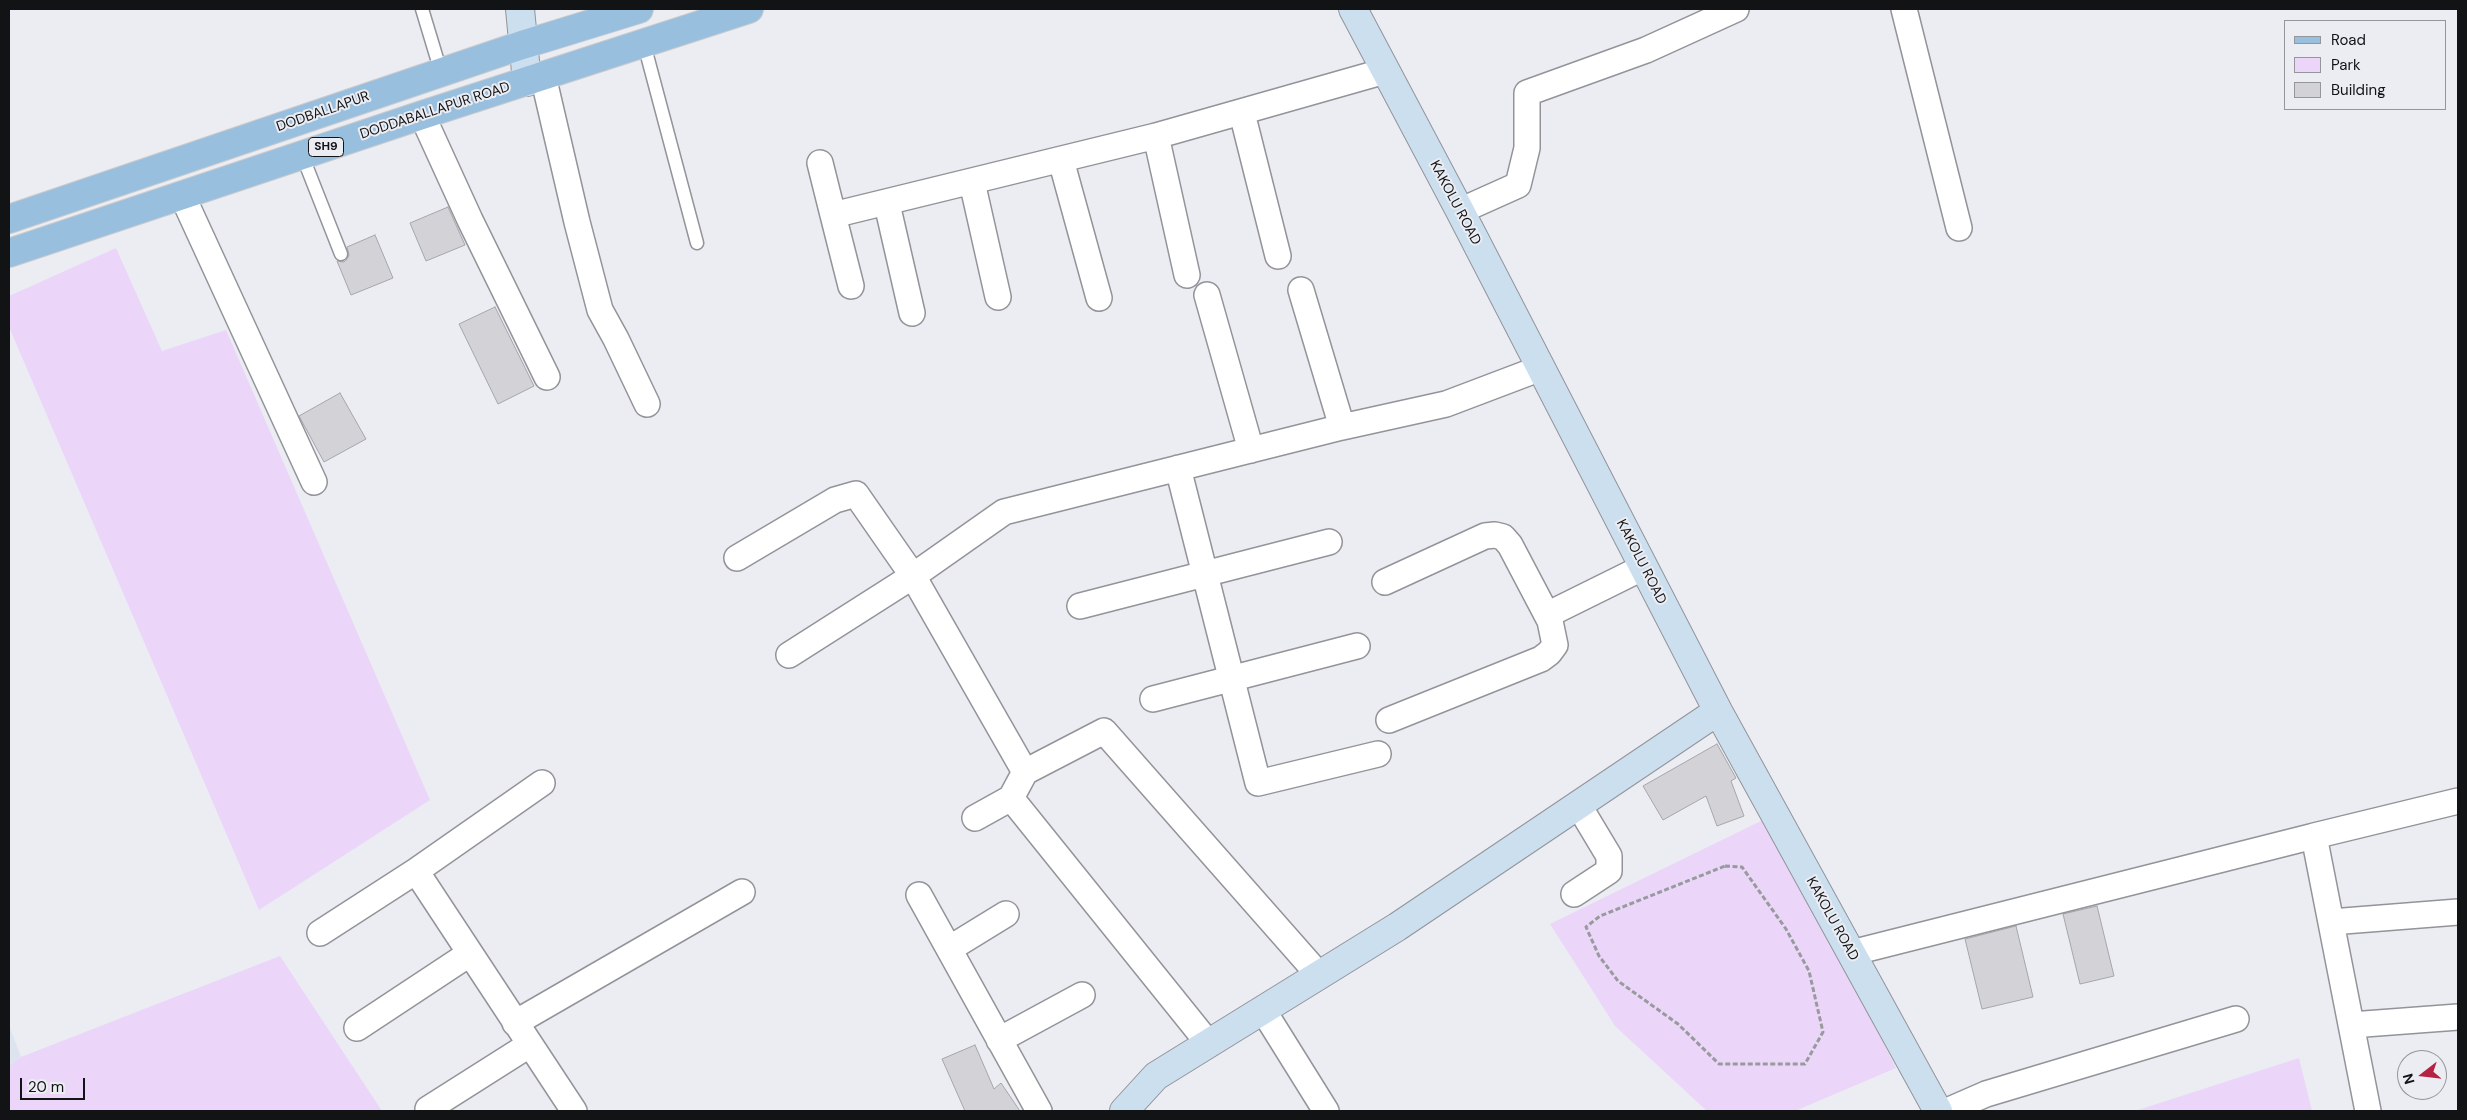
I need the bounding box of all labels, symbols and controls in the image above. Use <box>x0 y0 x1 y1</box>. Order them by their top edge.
legend <box>2284 20 2447 110</box>
text: Road <box>2331 30 2366 50</box>
text: Park <box>2331 55 2361 75</box>
street label: DODDABALLAPUR ROAD <box>358 79 512 143</box>
text: Building <box>2331 80 2386 100</box>
street label: DODBALLAPUR <box>274 88 372 136</box>
road number: SH9 <box>308 138 344 156</box>
street label: KAKOLU ROAD <box>1426 158 1484 248</box>
street label: KAKOLU ROAD <box>1612 517 1670 607</box>
street label: KAKOLU ROAD <box>1802 874 1862 964</box>
north arrow <box>2397 1050 2447 1100</box>
scale bar <box>22 1068 88 1100</box>
text: N <box>2398 1071 2419 1086</box>
text: 20 m <box>28 1077 64 1097</box>

